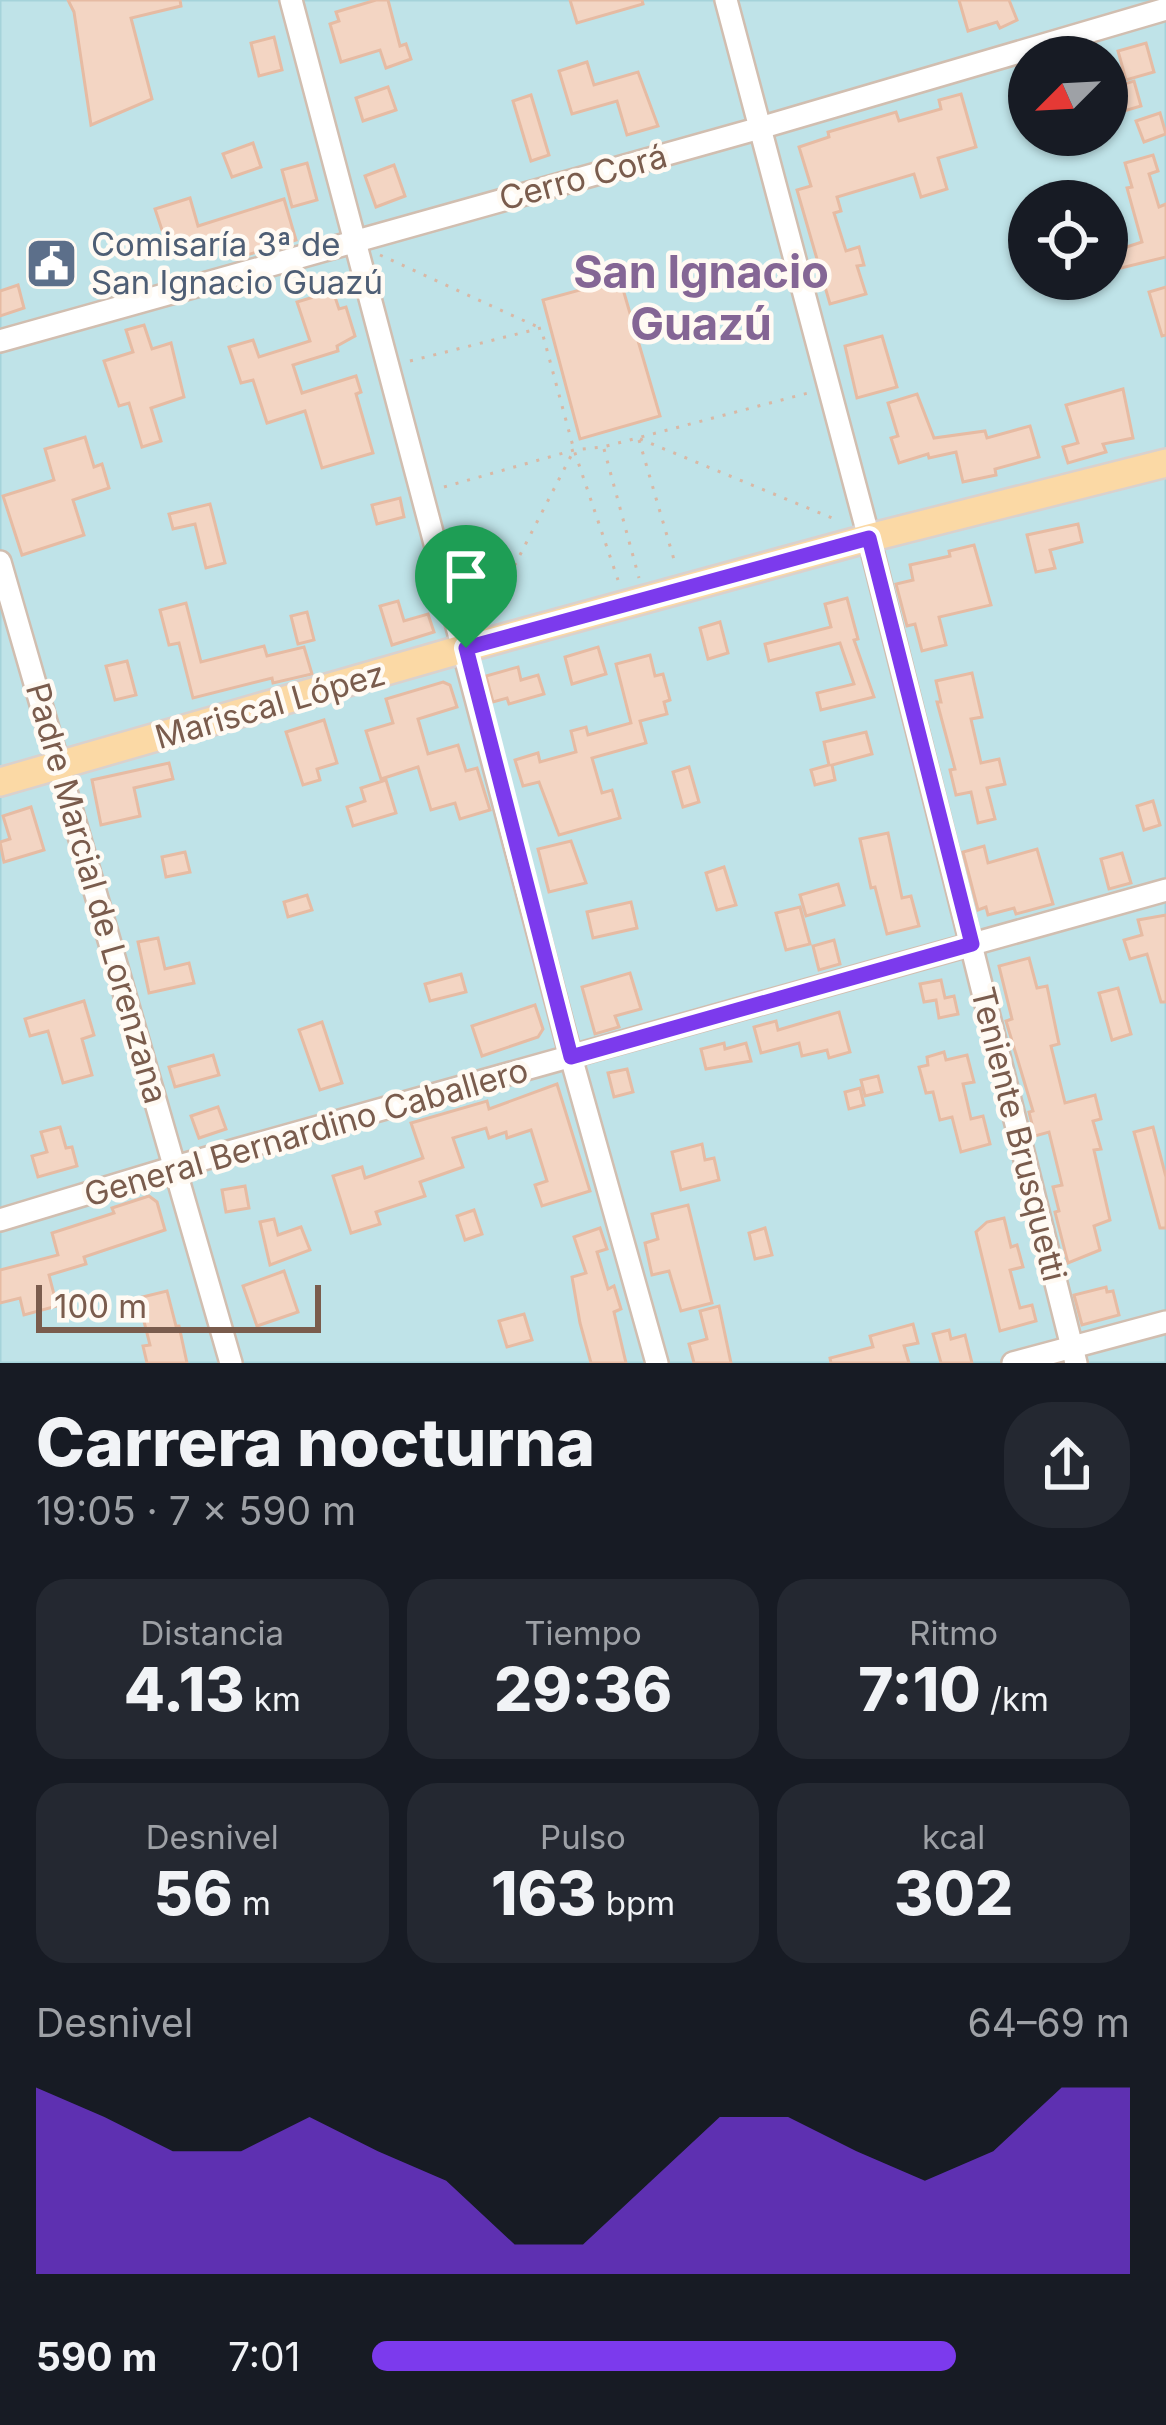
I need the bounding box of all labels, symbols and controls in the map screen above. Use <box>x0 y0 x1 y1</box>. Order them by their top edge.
north arrow <box>1008 36 1128 156</box>
map controls <box>1008 36 1128 300</box>
street label: Cerro Corá <box>495 135 671 219</box>
button: locate <box>1008 180 1128 300</box>
place label: Comisaría 3ª de San Ignacio Guazú <box>91 224 383 302</box>
public building icon: Comisaría 3ª de San Ignacio Guazú <box>24 235 80 291</box>
district label: San Ignacio Guazú <box>573 244 829 351</box>
pin <box>415 525 517 648</box>
icon: arrive <box>433 543 499 609</box>
street label: Mariscal López <box>150 653 390 757</box>
street label: Padre Marcial de Lorenzana <box>18 678 176 1108</box>
street label: Teniente Brusquetti <box>963 983 1075 1285</box>
street label: General Bernardino Caballero <box>79 1049 533 1215</box>
scale bar <box>36 1279 321 1332</box>
text: 100 m <box>54 1286 147 1326</box>
text: Carrera nocturna <box>36 1402 595 1482</box>
button: share <box>1004 1402 1130 1528</box>
text: 19:05 · 7 × 590 m <box>36 1487 356 1534</box>
text: Distancia <box>141 1613 284 1653</box>
text: Tiempo <box>524 1613 642 1653</box>
text: Ritmo <box>909 1613 998 1653</box>
text: 4.13 <box>124 1653 245 1725</box>
text: 29:36 <box>494 1653 672 1725</box>
text: 7:10 <box>858 1653 981 1725</box>
text: km <box>245 1679 301 1719</box>
text: /km <box>981 1679 1049 1719</box>
text: Desnivel <box>146 1817 279 1857</box>
text: Pulso <box>540 1817 626 1857</box>
text: kcal <box>922 1817 985 1857</box>
text: 56 <box>154 1857 233 1929</box>
text: 163 <box>491 1857 596 1929</box>
text: 302 <box>894 1857 1013 1929</box>
text: m <box>233 1883 271 1923</box>
text: bpm <box>596 1883 675 1923</box>
text: Desnivel <box>36 1999 193 2046</box>
text: 64–69 m <box>968 1999 1130 2046</box>
text: 590 m <box>36 2333 157 2380</box>
text: 7:01 <box>228 2333 300 2380</box>

